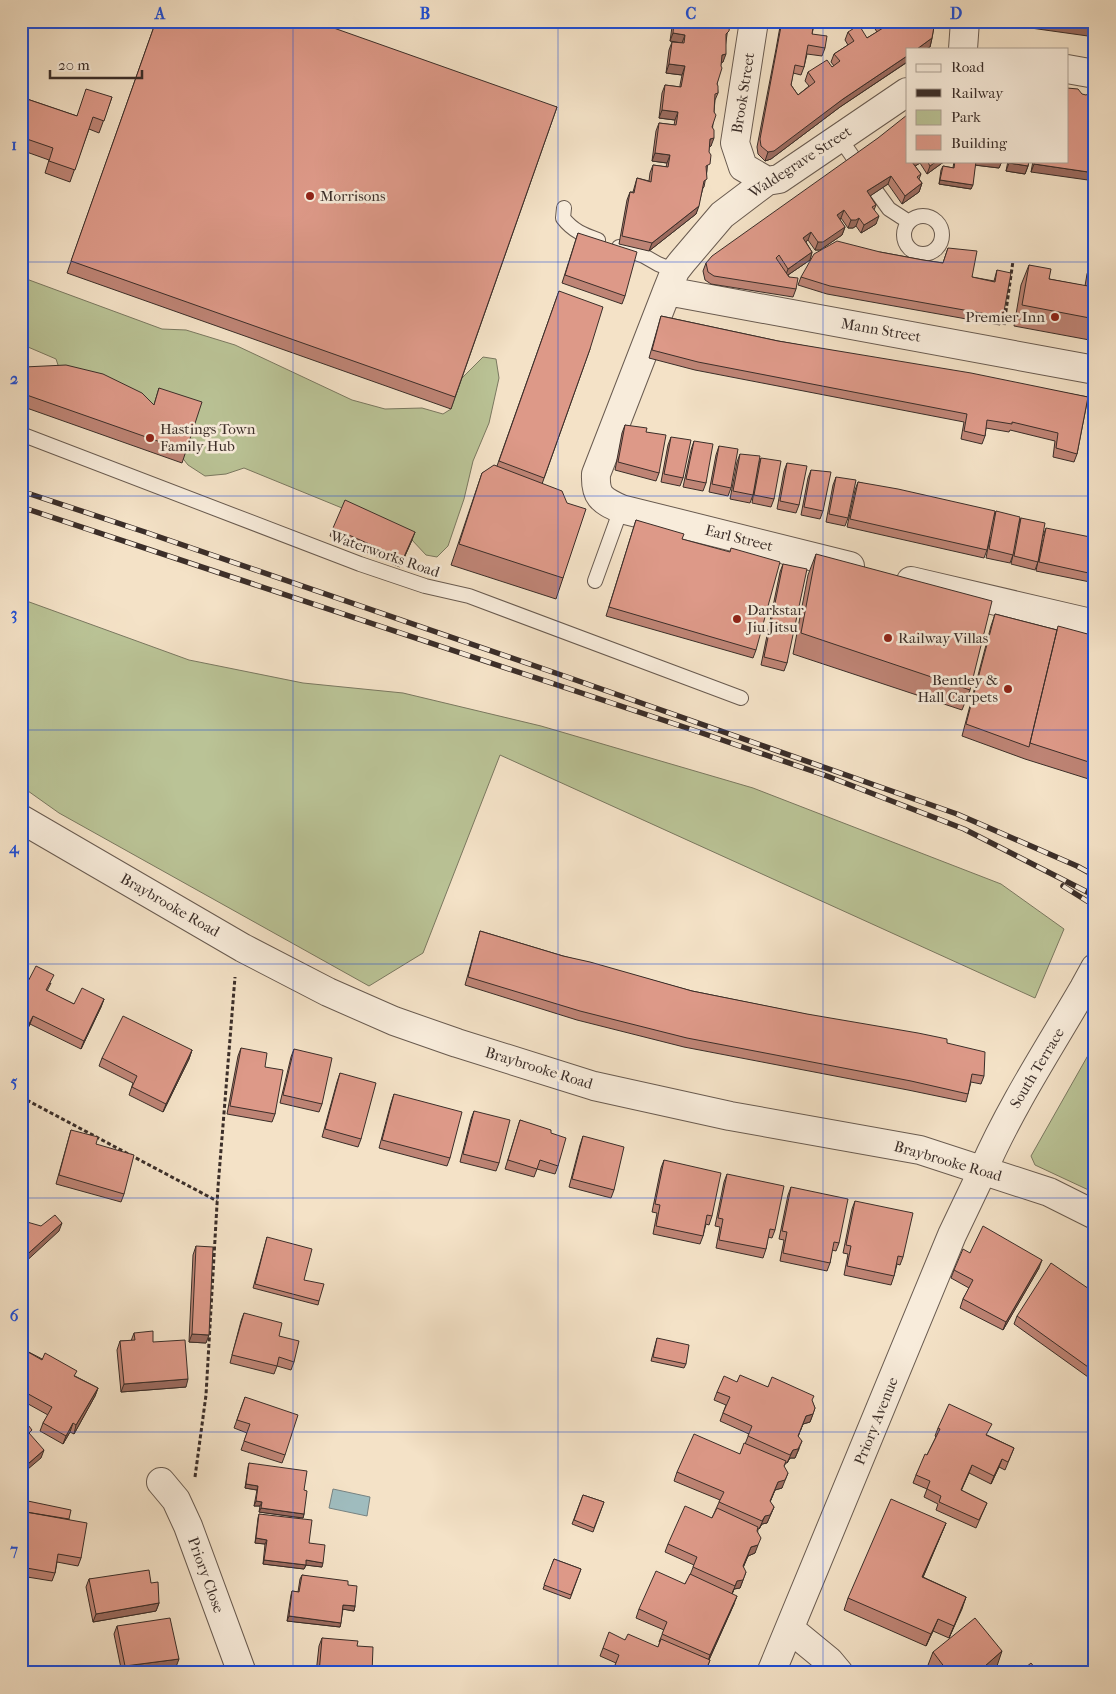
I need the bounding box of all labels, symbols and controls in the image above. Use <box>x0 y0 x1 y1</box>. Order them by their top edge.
text: A <box>154 4 166 23</box>
text: B <box>420 4 430 23</box>
text: C <box>686 4 697 23</box>
text: D <box>950 4 962 23</box>
scale bar <box>50 48 142 80</box>
legend <box>906 48 1068 162</box>
street label: Brook Street <box>728 51 758 135</box>
text: 20 m <box>58 56 90 74</box>
text: Road <box>951 58 985 76</box>
text: Railway <box>951 84 1004 102</box>
text: Park <box>951 108 981 126</box>
street label: Waldegrave Street <box>744 122 855 202</box>
text: Building <box>951 134 1008 152</box>
text: 1 <box>11 135 17 154</box>
place label: Morrisons <box>320 187 386 205</box>
marker: Morrisons <box>304 190 316 202</box>
place label: Premier Inn <box>965 308 1045 326</box>
marker: Premier Inn <box>1049 311 1061 323</box>
street label: Mann Street <box>840 314 923 346</box>
text: 2 <box>10 369 18 388</box>
place label: Hastings Town Family Hub <box>160 420 256 455</box>
marker: Hastings Town Family Hub <box>144 432 156 444</box>
street label: Earl Street <box>703 521 775 555</box>
street label: Waterworks Road <box>327 527 443 581</box>
place label: Darkstar Jiu Jitsu <box>746 601 804 636</box>
text: 3 <box>11 604 17 624</box>
marker: Darkstar Jiu Jitsu <box>731 613 743 625</box>
place label: Railway Villas <box>898 629 989 647</box>
marker: Railway Villas <box>882 632 894 644</box>
place label: Bentley & Hall Carpets <box>917 671 998 706</box>
marker: Bentley & Hall Carpets <box>1002 683 1014 695</box>
text: 4 <box>8 838 20 858</box>
street label: Braybrooke Road <box>117 869 223 941</box>
street label: South Terrace <box>1006 1024 1068 1111</box>
street label: Braybrooke Road <box>483 1043 596 1093</box>
text: 5 <box>11 1072 18 1091</box>
street label: Braybrooke Road <box>892 1137 1005 1185</box>
text: 6 <box>10 1306 19 1325</box>
street label: Priory Avenue <box>850 1374 902 1468</box>
street label: Priory Close <box>184 1535 228 1616</box>
text: 7 <box>9 1540 18 1559</box>

